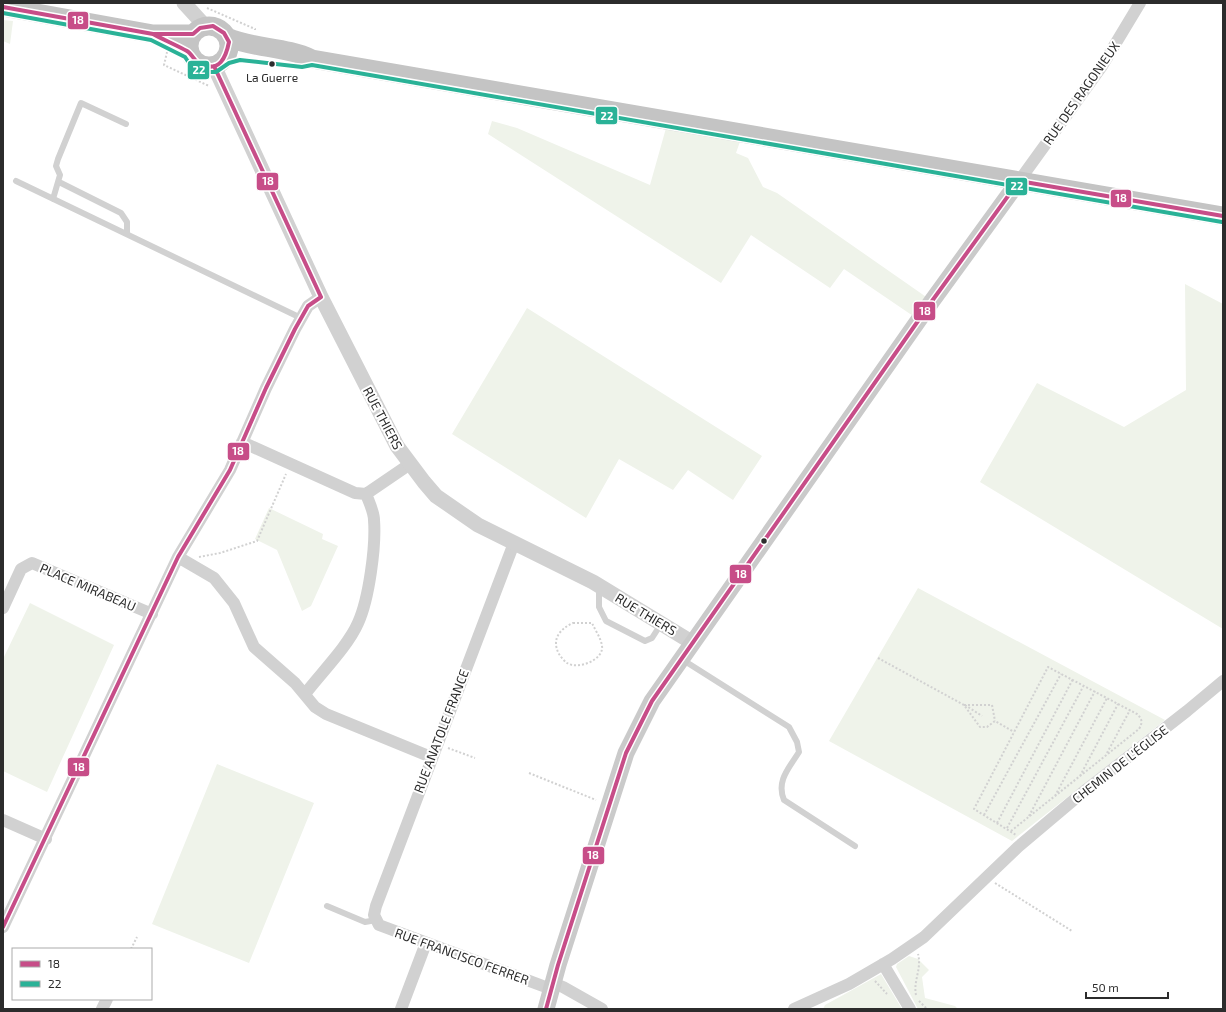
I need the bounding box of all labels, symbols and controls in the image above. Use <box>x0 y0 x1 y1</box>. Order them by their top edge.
line badge: 18 <box>67 11 89 30</box>
text: 18 <box>72 13 84 26</box>
street label: RUE DES RAGONIEUX <box>1039 38 1123 148</box>
marker: La Guerre <box>267 59 277 69</box>
line badge: 22 <box>187 60 210 80</box>
text: 22 <box>193 63 205 76</box>
place label: La Guerre <box>246 70 298 84</box>
line badge: 22 <box>595 106 618 125</box>
text: 22 <box>601 109 613 122</box>
line badge: 18 <box>256 172 279 191</box>
text: 18 <box>262 174 274 187</box>
line badge: 22 <box>1005 177 1028 196</box>
text: 22 <box>1011 179 1023 192</box>
line badge: 18 <box>1110 189 1132 208</box>
text: 18 <box>1115 191 1127 204</box>
line badge: 18 <box>913 301 936 321</box>
text: 18 <box>919 304 931 317</box>
street label: RUE THIERS <box>360 384 406 452</box>
line badge: 18 <box>227 442 250 461</box>
text: 18 <box>232 444 244 457</box>
unlabelled marker <box>759 536 769 546</box>
street label: PLACE MIRABEAU <box>37 560 139 614</box>
line badge: 18 <box>729 564 752 584</box>
text: 18 <box>735 567 747 580</box>
street label: RUE THIERS <box>612 589 680 639</box>
street label: RUE ANATOLE FRANCE <box>410 667 472 795</box>
street label: CHEMIN DE L'ÉGLISE <box>1068 721 1171 806</box>
line badge: 18 <box>67 757 90 777</box>
text: 18 <box>73 760 85 773</box>
line badge: 18 <box>582 846 605 865</box>
text: 18 <box>587 848 599 861</box>
street label: RUE FRANCISCO FERRER <box>393 924 531 988</box>
legend <box>12 948 152 1000</box>
text: 18 <box>48 956 60 970</box>
scale bar <box>1086 974 1168 1000</box>
text: 22 <box>48 976 62 990</box>
text: 50 m <box>1092 980 1119 994</box>

